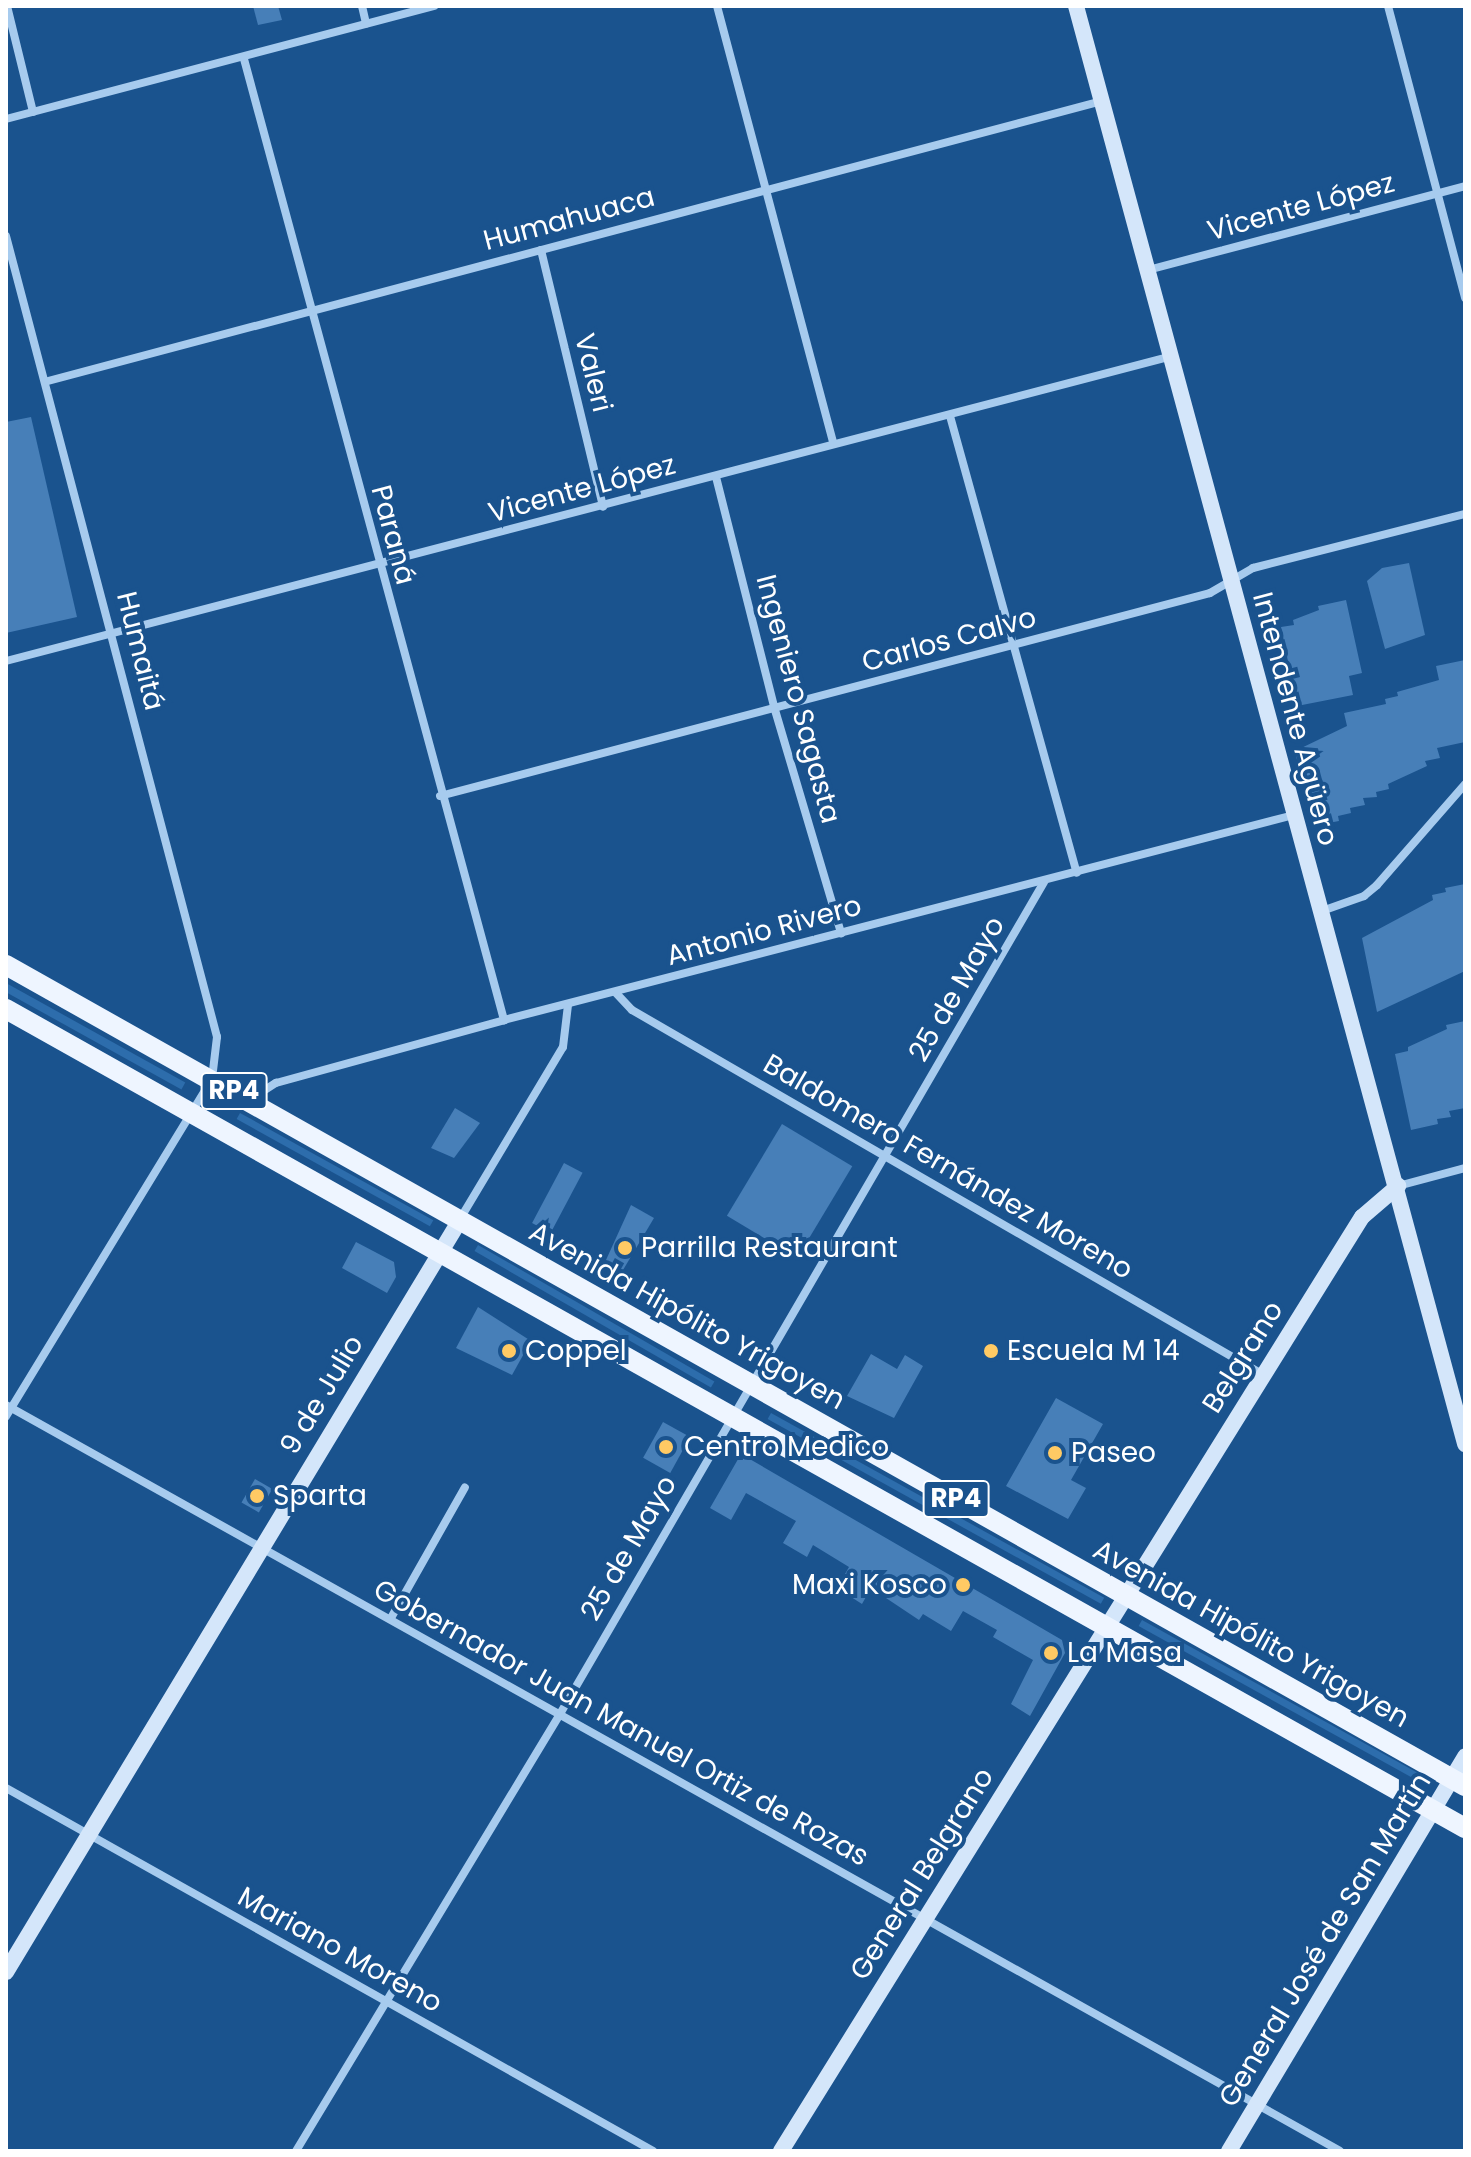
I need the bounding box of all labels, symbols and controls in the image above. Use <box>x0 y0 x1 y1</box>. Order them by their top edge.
street label: Vicente López <box>1204 166 1398 248</box>
street label: Humahuaca <box>480 180 658 258</box>
street label: Valeri <box>567 330 619 416</box>
street label: Vicente López <box>485 448 679 530</box>
street label: Paraná <box>364 482 422 588</box>
street label: Ingeniero Sagasta <box>749 571 847 827</box>
street label: Humaitá <box>109 588 171 714</box>
street label: Intendente Agüero <box>1245 589 1345 849</box>
street label: Carlos Calvo <box>858 601 1040 679</box>
street label: Antonio Rivero <box>663 889 865 973</box>
street label: 25 de Mayo <box>902 911 1012 1067</box>
street label: Baldomero Fernández Moreno <box>757 1047 1139 1287</box>
road number: RP4 <box>200 1069 268 1113</box>
street label: Avenida Hipólito Yrigoyen <box>523 1215 851 1417</box>
place label: Parrilla Restaurant <box>641 1231 898 1265</box>
marker: Parrilla Restaurant <box>616 1239 634 1257</box>
street label: Belgrano <box>1195 1295 1291 1419</box>
street label: 9 de Julio <box>273 1329 371 1461</box>
place label: Coppel <box>525 1334 627 1368</box>
place label: Escuela M 14 <box>1007 1334 1180 1368</box>
marker: Coppel <box>500 1342 518 1360</box>
marker: Escuela M 14 <box>982 1342 1000 1360</box>
place label: Centro Medico <box>684 1430 889 1464</box>
marker: Centro Medico <box>655 1436 677 1458</box>
place label: Paseo <box>1071 1436 1156 1470</box>
marker: Paseo <box>1046 1444 1064 1462</box>
street label: 25 de Mayo <box>574 1470 684 1626</box>
road number: RP4 <box>922 1477 990 1521</box>
place label: Sparta <box>273 1479 367 1513</box>
marker: Sparta <box>248 1487 266 1505</box>
street label: Avenida Hipólito Yrigoyen <box>1087 1533 1415 1735</box>
place label: Maxi Kosco <box>792 1568 947 1602</box>
street label: Gobernador Juan Manuel Ortiz de Rozas <box>368 1572 874 1874</box>
marker: Maxi Kosco <box>954 1576 972 1594</box>
place label: La Masa <box>1067 1636 1182 1670</box>
marker: La Masa <box>1042 1644 1060 1662</box>
street label: General Belgrano <box>843 1762 1001 1986</box>
street label: General José de San Martín <box>1212 1767 1438 2113</box>
street label: Mariano Moreno <box>232 1880 448 2020</box>

